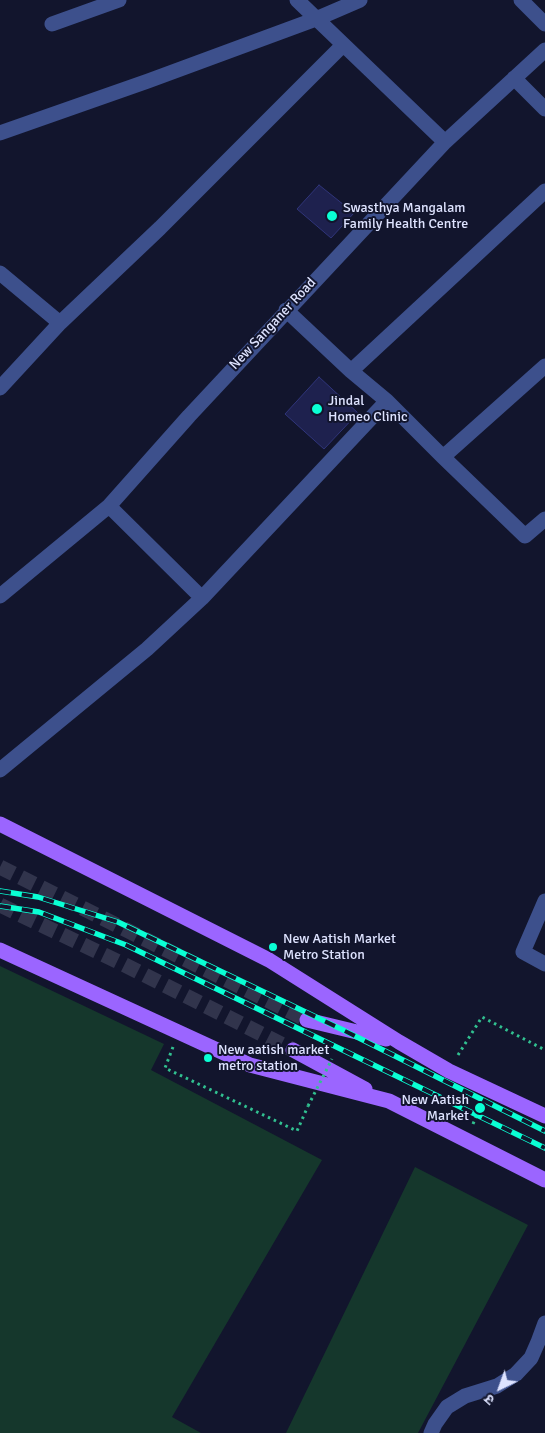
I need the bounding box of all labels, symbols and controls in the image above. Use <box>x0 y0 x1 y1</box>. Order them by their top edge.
place label: Swasthya Mangalam Family Health Centre <box>343 200 468 232</box>
marker: Swasthya Mangalam Family Health Centre <box>325 209 339 223</box>
street label: New Sanganer Road <box>226 275 320 373</box>
place label: Jindal Homeo Clinic <box>328 393 408 426</box>
marker: Jindal Homeo Clinic <box>310 402 324 416</box>
place label: New Aatish Market Metro Station <box>283 931 396 964</box>
marker: New Aatish Market Metro Station <box>267 941 279 953</box>
place label: New aatish market metro station <box>218 1042 329 1074</box>
marker: New aatish market metro station <box>202 1052 214 1064</box>
place label: New Aatish Market <box>401 1092 469 1124</box>
marker: New Aatish Market <box>473 1101 487 1115</box>
north arrow <box>475 1363 525 1413</box>
text: उ <box>481 1390 498 1409</box>

